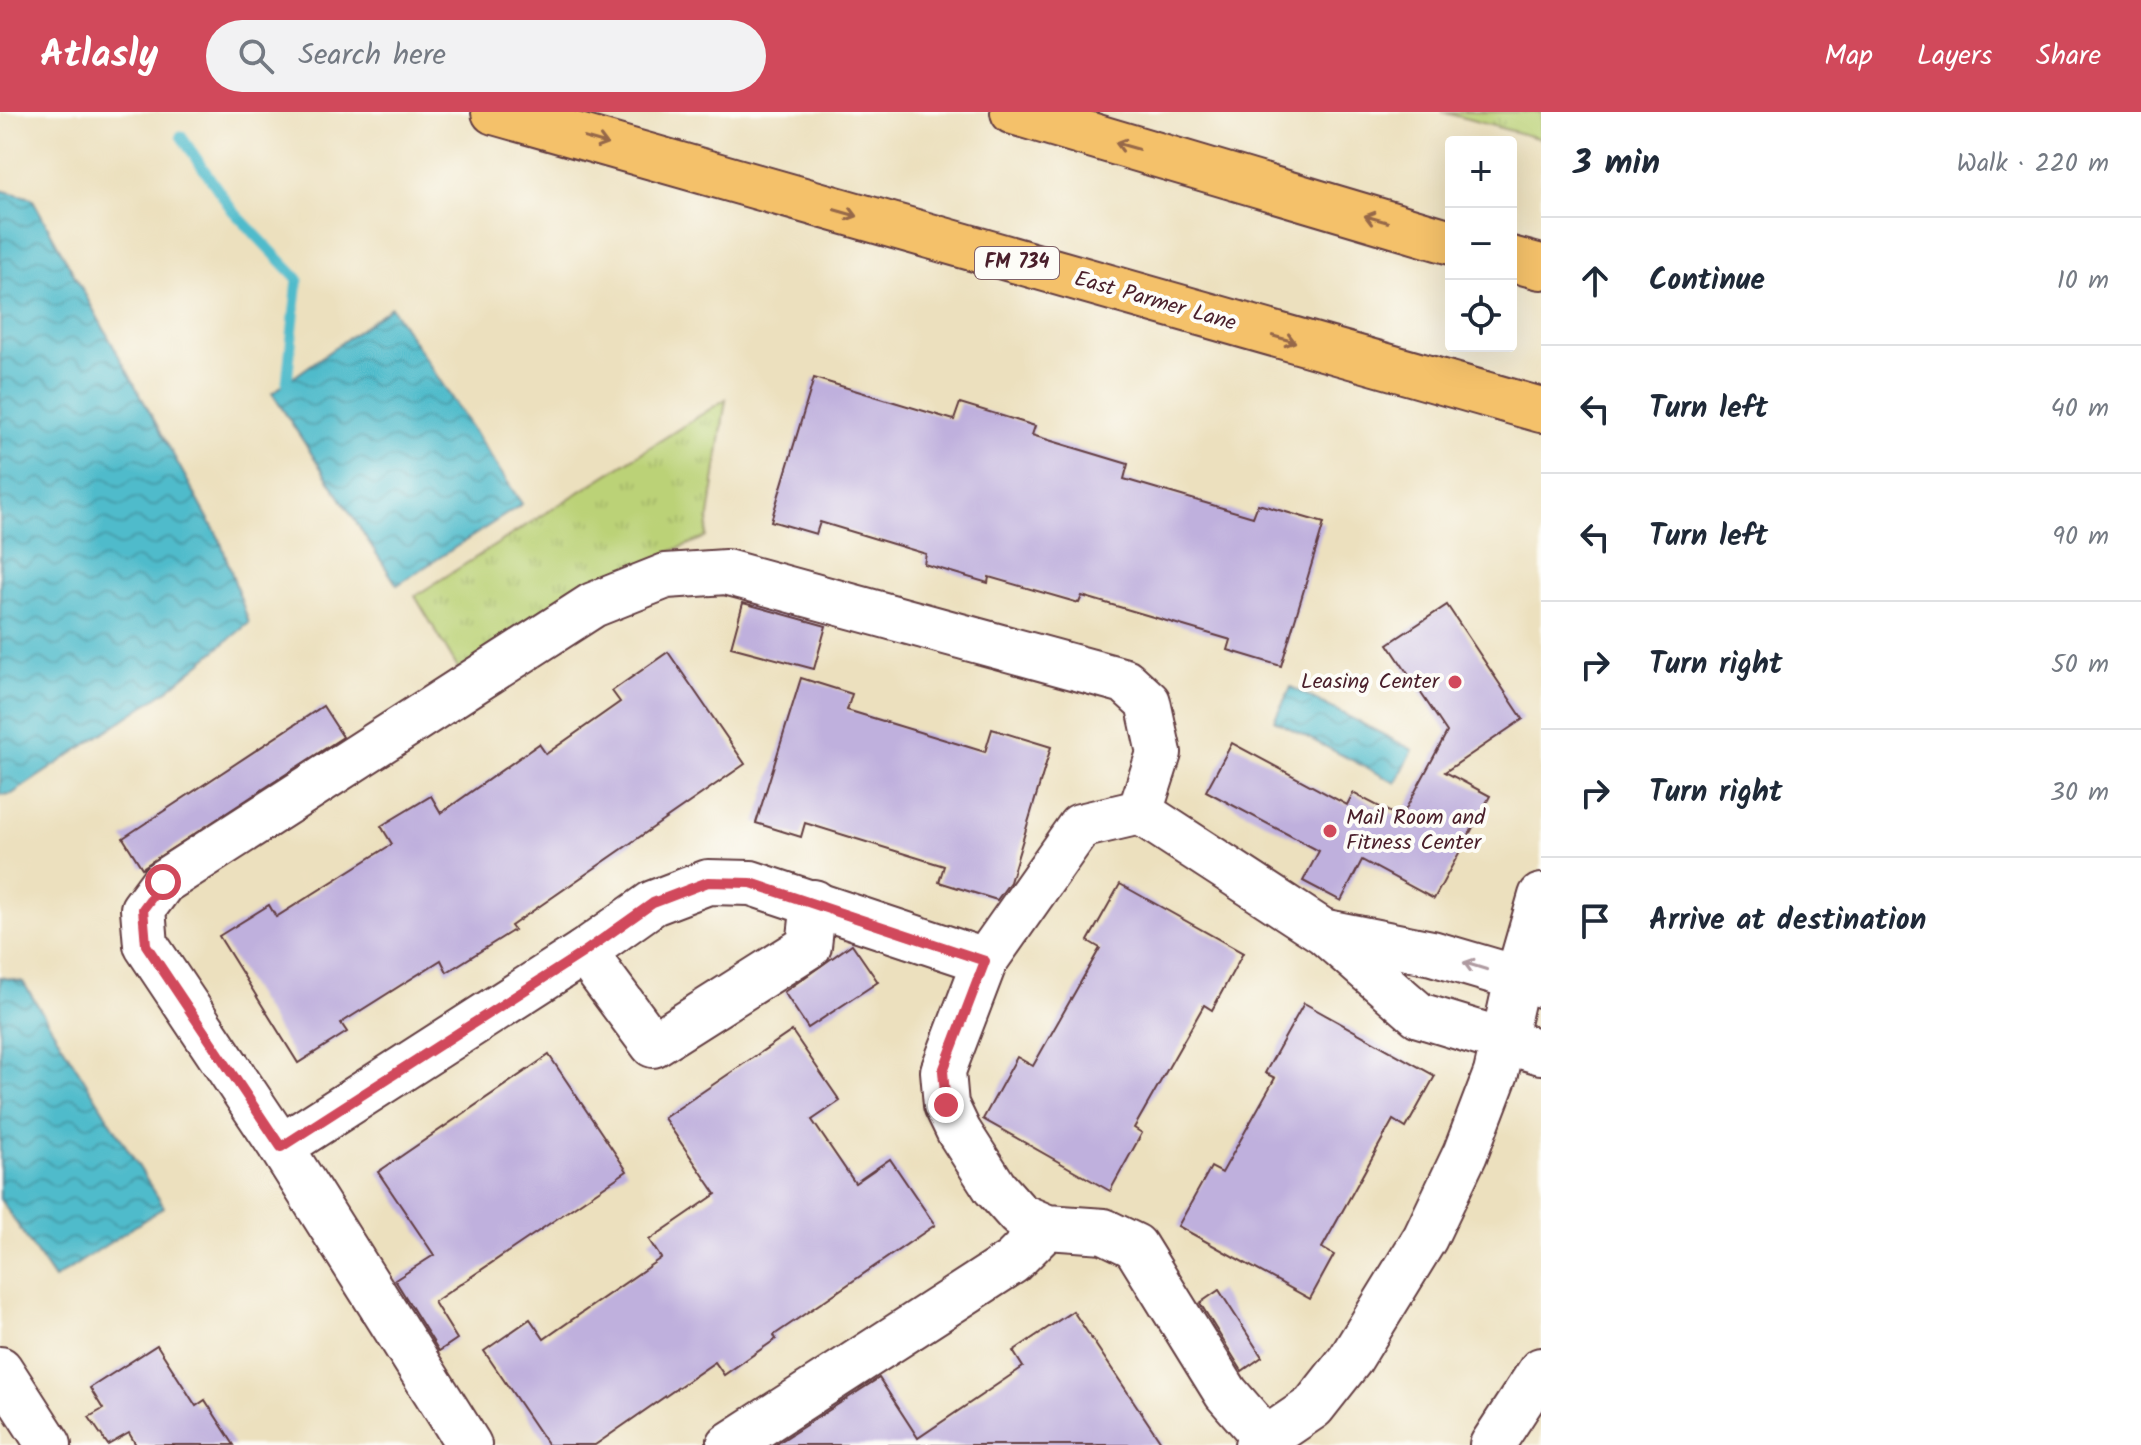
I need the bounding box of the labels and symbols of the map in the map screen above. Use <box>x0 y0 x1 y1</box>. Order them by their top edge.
one-way arrow <box>582 134 608 149</box>
one-way arrow <box>1114 138 1140 153</box>
one-way arrow <box>832 206 858 221</box>
one-way arrow <box>1364 211 1390 226</box>
road number: FM 734 <box>975 247 1059 279</box>
street label: East Parmer Lane <box>1070 262 1240 342</box>
one-way arrow <box>1270 332 1296 347</box>
place label: Leasing Center <box>1301 665 1441 700</box>
marker: Leasing Center <box>1446 673 1464 691</box>
place label: Mail Room and Fitness Center <box>1346 801 1486 861</box>
marker: Mail Room and Fitness Center <box>1321 822 1339 840</box>
route start <box>145 864 181 900</box>
one-way arrow <box>1462 958 1488 973</box>
route end <box>928 1087 964 1123</box>

